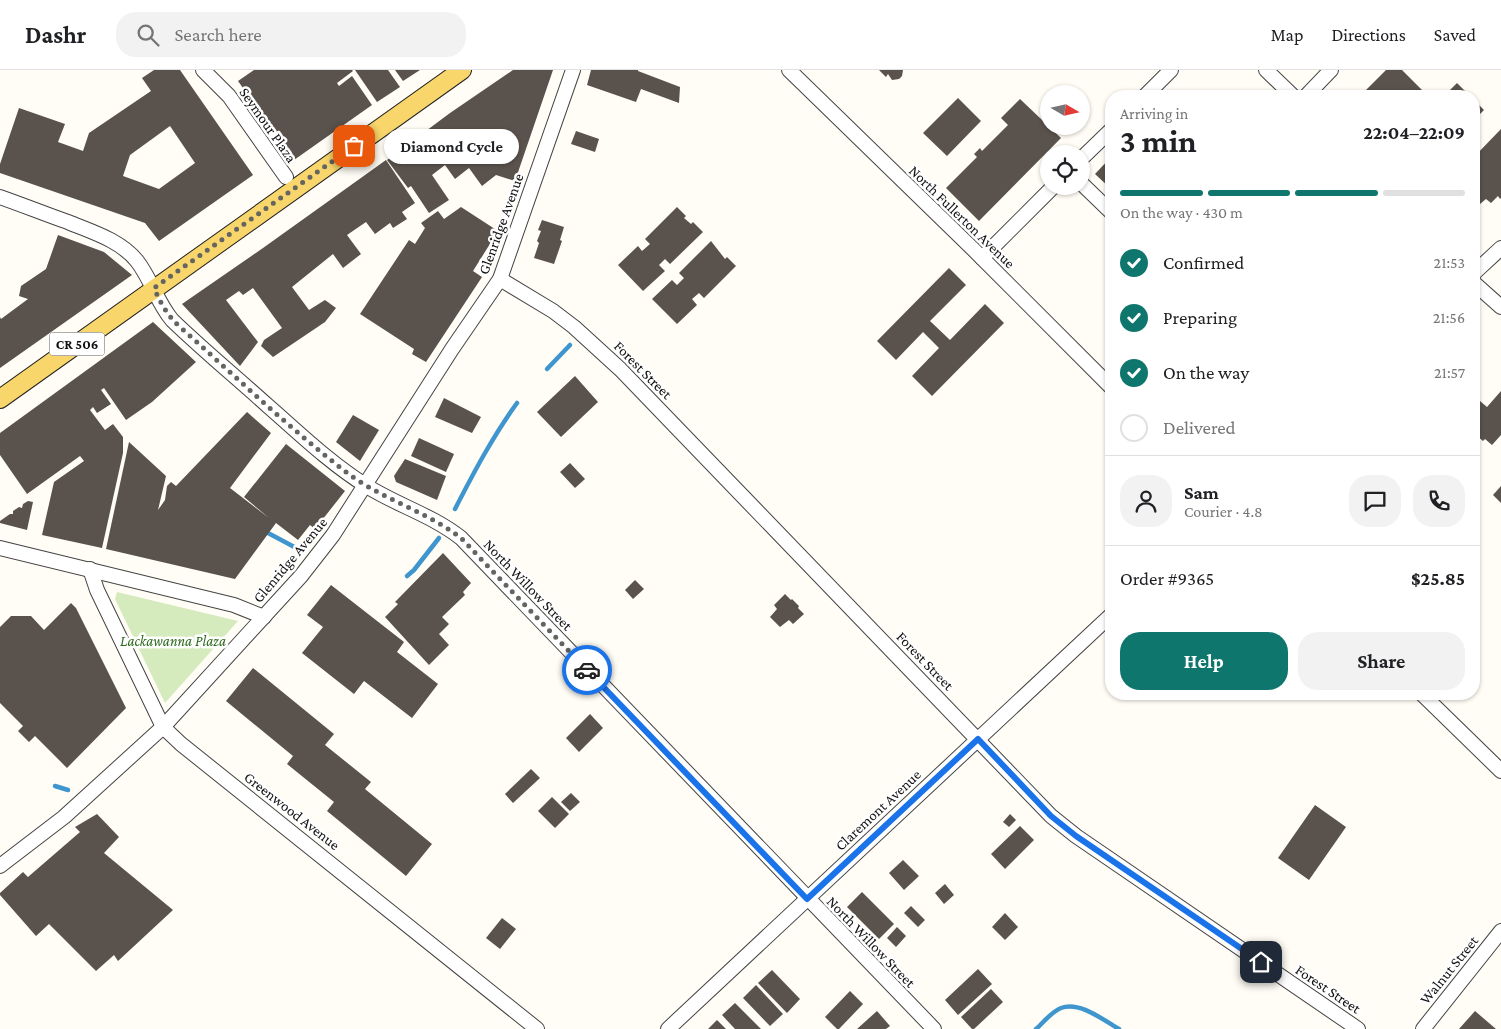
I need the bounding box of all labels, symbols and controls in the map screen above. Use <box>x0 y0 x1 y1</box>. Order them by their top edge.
search box <box>116 12 466 57</box>
text: Dashr <box>25 21 86 48</box>
icon: search <box>134 21 162 49</box>
text: Search here <box>174 24 262 45</box>
text: Map <box>1271 25 1303 45</box>
text: Directions <box>1331 25 1406 45</box>
text: Saved <box>1434 25 1476 45</box>
street label: Seymour Plaza <box>235 84 300 166</box>
north arrow <box>1040 85 1090 135</box>
map controls <box>1040 85 1090 195</box>
text: Arriving in <box>1120 105 1188 122</box>
text: 22:04–22:09 <box>1363 122 1465 143</box>
text: 3 min <box>1120 123 1197 159</box>
pin <box>333 125 375 167</box>
callout: Diamond Cycle <box>384 128 519 164</box>
icon: bag <box>340 132 368 160</box>
text: Diamond Cycle <box>400 138 503 155</box>
button: locate <box>1040 145 1090 195</box>
street label: North Fullerton Avenue <box>906 162 1018 272</box>
street label: Glenridge Avenue <box>475 171 528 277</box>
text: On the way · 430 m <box>1120 204 1243 221</box>
icon: check <box>1120 249 1148 277</box>
text: Confirmed <box>1163 252 1244 273</box>
text: 21:53 <box>1434 254 1465 271</box>
icon: check <box>1120 304 1148 332</box>
text: Preparing <box>1163 307 1237 328</box>
text: 21:56 <box>1433 309 1465 326</box>
road number: CR 506 <box>50 332 104 356</box>
street label: Forest Street <box>611 338 676 403</box>
icon: check <box>1120 359 1148 387</box>
text: On the way <box>1163 362 1249 383</box>
text: 21:57 <box>1434 364 1465 381</box>
text: Delivered <box>1163 417 1236 438</box>
button: person <box>1120 475 1172 527</box>
button: chat <box>1349 475 1401 527</box>
button: phone <box>1413 475 1465 527</box>
text: Sam <box>1184 482 1219 503</box>
text: Courier · 4.8 <box>1184 503 1263 520</box>
street label: Glenridge Avenue <box>250 514 331 606</box>
street label: North Willow Street <box>481 536 576 635</box>
text: Order #9365 <box>1120 568 1214 589</box>
text: $25.85 <box>1411 568 1465 589</box>
street label: Forest Street <box>893 628 957 694</box>
button: Help <box>1120 632 1288 690</box>
button: Share <box>1298 632 1465 690</box>
park label: Lackawanna Plaza <box>120 633 226 649</box>
courier <box>562 645 612 695</box>
icon: car <box>573 656 601 684</box>
street label: Claremont Avenue <box>832 766 924 854</box>
street label: Greenwood Avenue <box>241 769 343 853</box>
street label: North Willow Street <box>824 893 919 992</box>
street label: Walnut Street <box>1417 932 1482 1007</box>
pin <box>1240 941 1282 983</box>
icon: home <box>1247 948 1275 976</box>
street label: Forest Street <box>1292 961 1364 1017</box>

